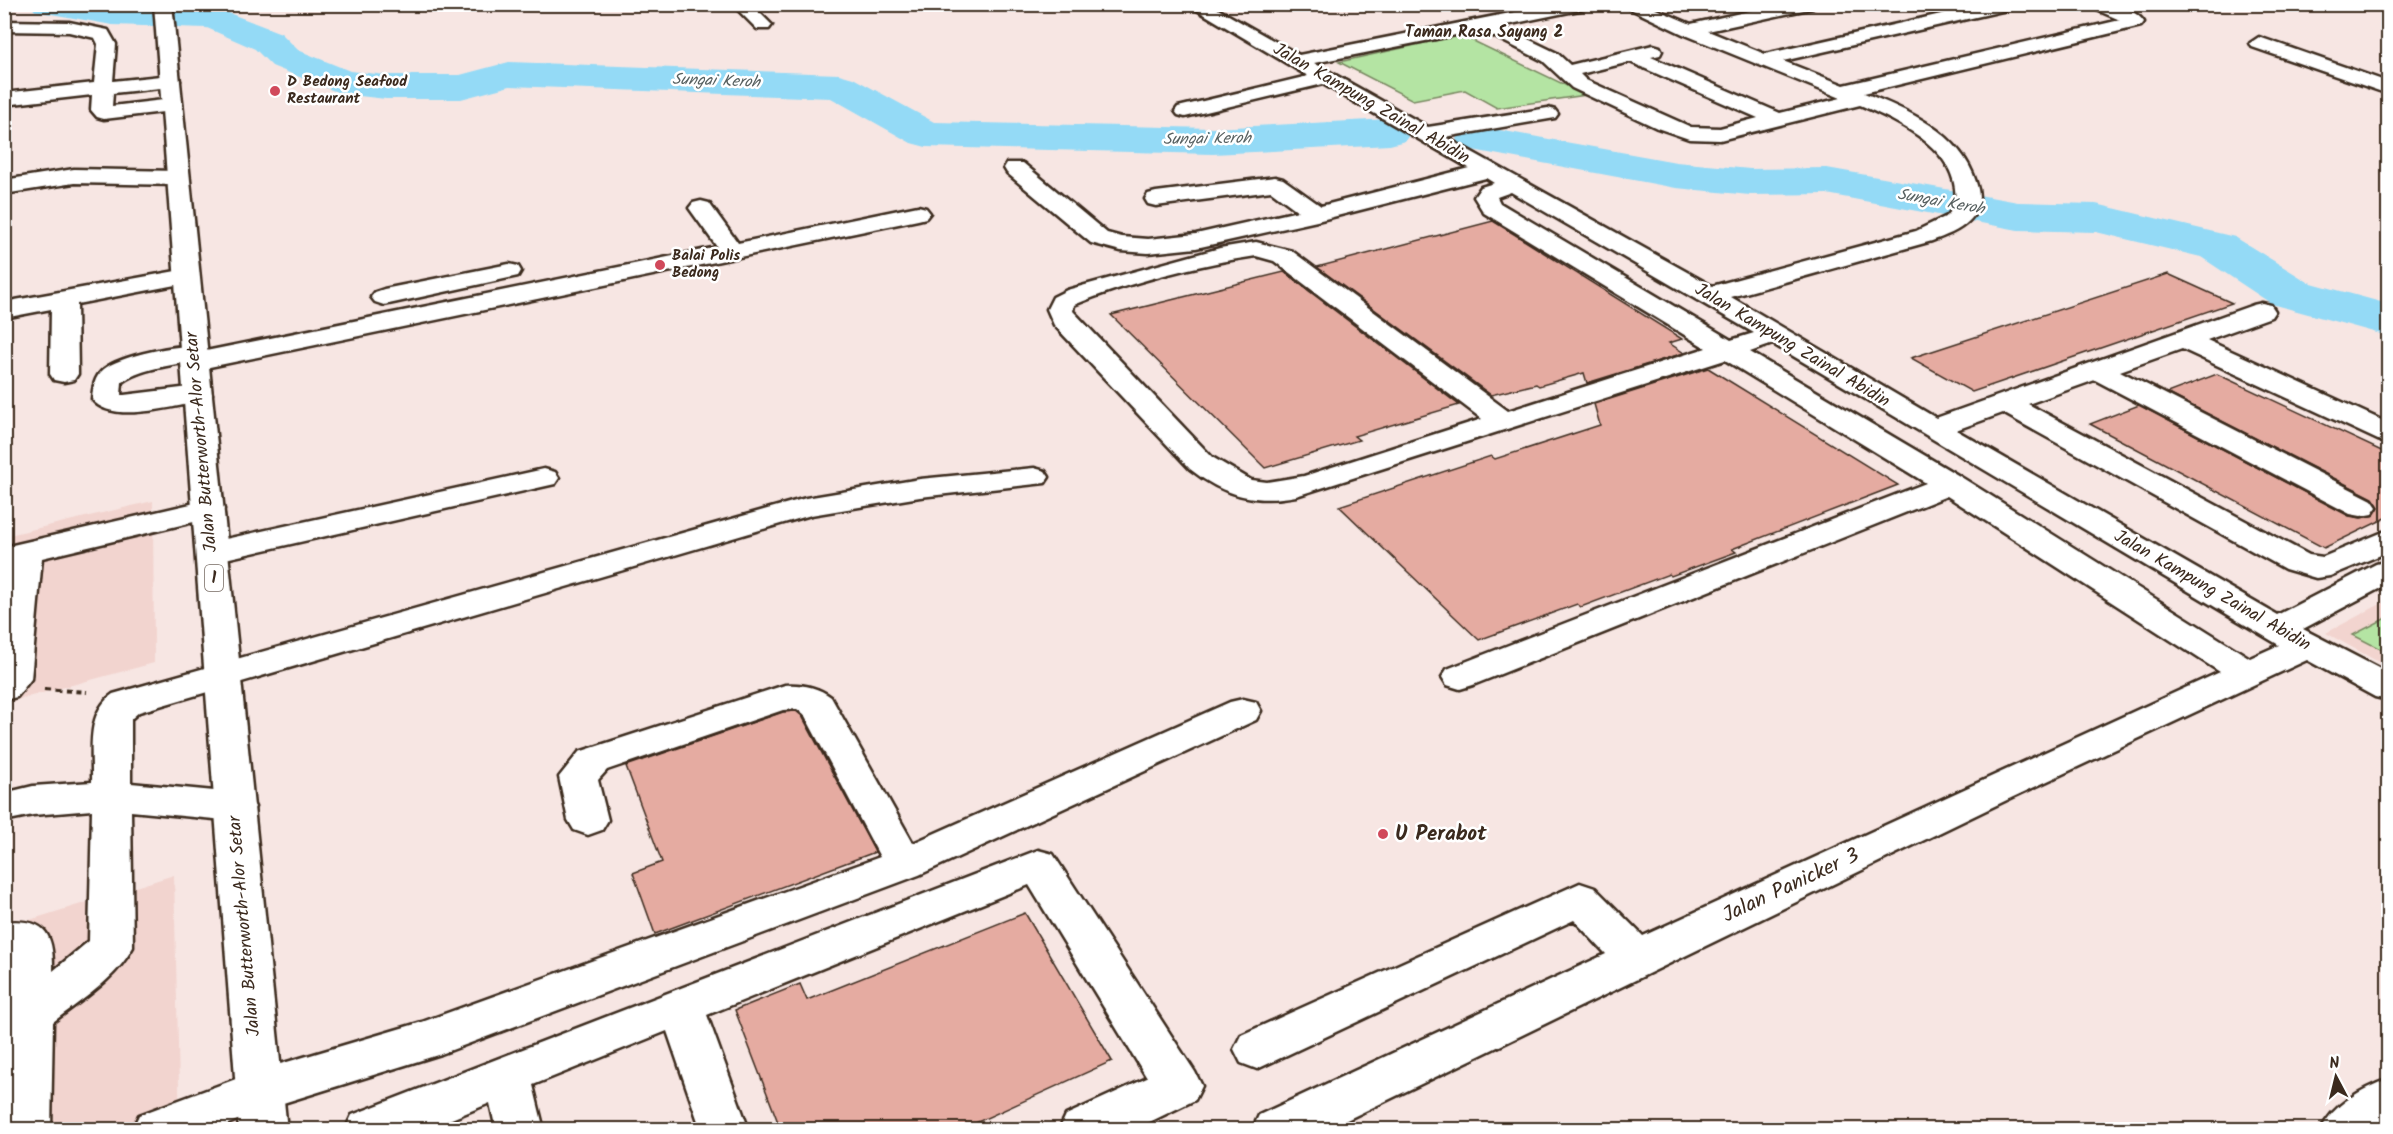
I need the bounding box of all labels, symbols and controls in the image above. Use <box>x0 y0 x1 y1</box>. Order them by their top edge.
district label: Taman Rasa Sayang 2 <box>1405 20 1563 45</box>
street label: Jalan Kampung Zainal Abidin <box>1267 36 1475 172</box>
water label: Sungai Keroh <box>672 67 762 95</box>
place label: D Bedong Seafood Restaurant <box>287 70 408 111</box>
marker: D Bedong Seafood Restaurant <box>268 84 282 98</box>
water label: Sungai Keroh <box>1163 126 1253 152</box>
water label: Sungai Keroh <box>1896 182 1988 222</box>
place label: Balai Polis Bedong <box>672 244 740 285</box>
marker: Balai Polis Bedong <box>653 258 667 272</box>
street label: Jalan Kampung Zainal Abidin <box>1689 276 1895 416</box>
street label: Jalan Butterworth-Alor Setar <box>178 329 226 554</box>
street label: Jalan Kampung Zainal Abidin <box>2108 523 2316 659</box>
road number: 1 <box>205 565 223 591</box>
street label: Jalan Butterworth-Alor Setar <box>221 813 269 1038</box>
place label: U Perabot <box>1395 818 1487 851</box>
marker: U Perabot <box>1376 827 1390 841</box>
street label: Jalan Panicker 3 <box>1717 840 1865 932</box>
north arrow <box>2306 1047 2366 1107</box>
text: N <box>2328 1051 2341 1077</box>

